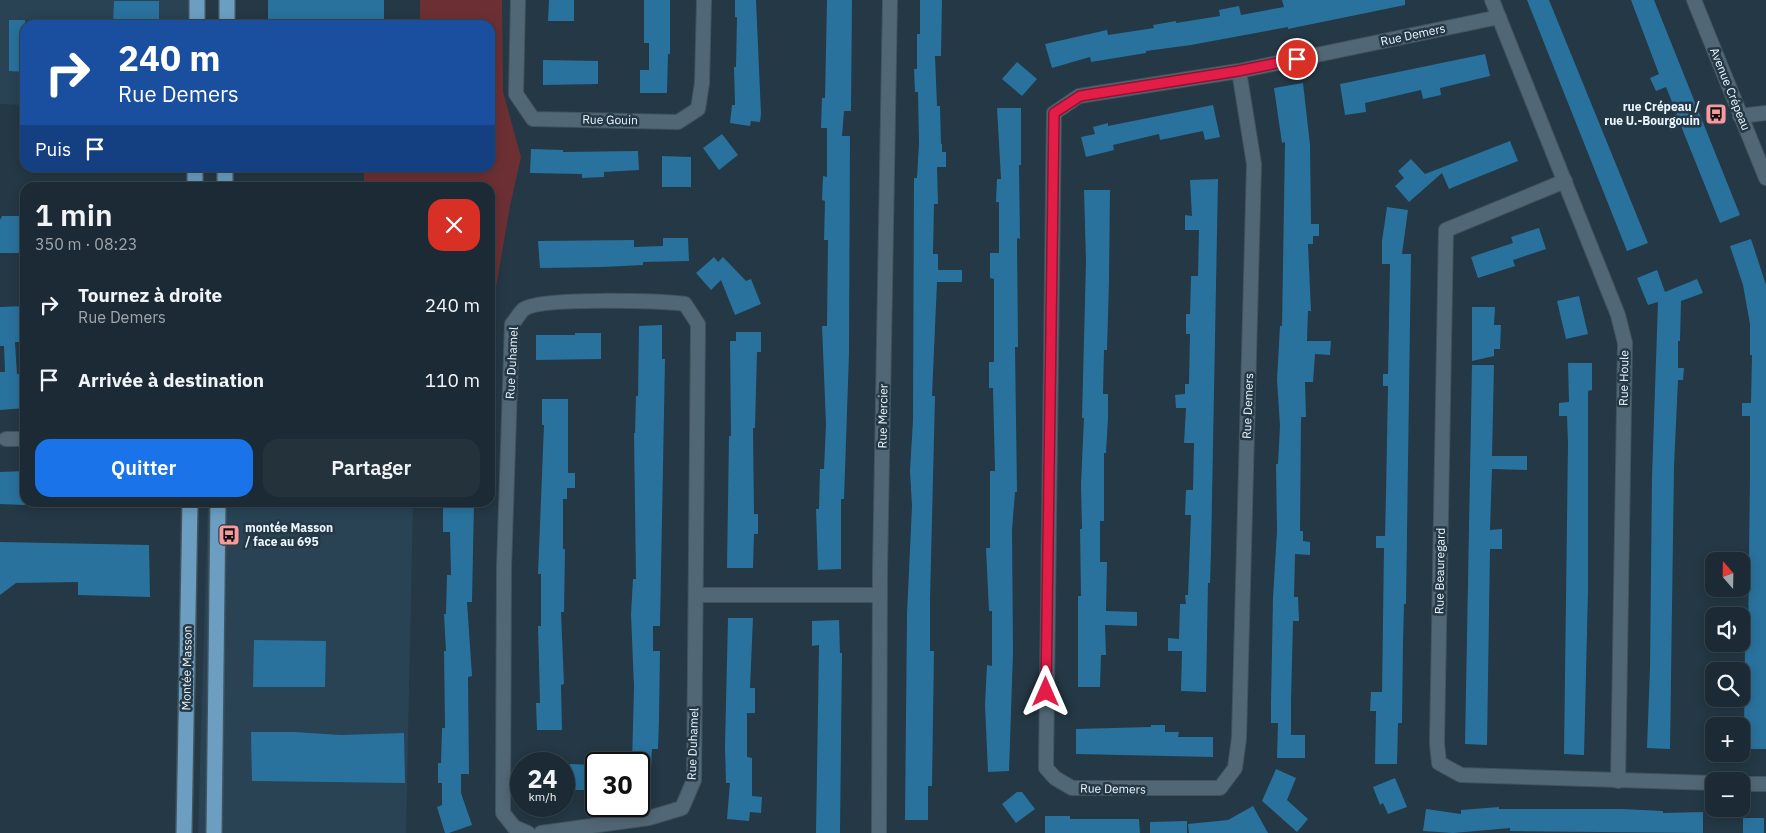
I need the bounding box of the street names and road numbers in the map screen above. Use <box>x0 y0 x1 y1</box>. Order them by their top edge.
street label: Rue Demers <box>1379 20 1447 49</box>
street label: Avenue Crépeau <box>1707 45 1754 132</box>
street label: Rue Gouin <box>582 112 638 127</box>
street label: Rue Duhamel <box>502 326 521 399</box>
street label: Rue Houle <box>1616 350 1631 406</box>
street label: Rue Demers <box>1239 373 1256 439</box>
street label: Rue Mercier <box>874 383 891 448</box>
street label: Rue Beauregard <box>1431 528 1448 614</box>
street label: Montée Masson <box>178 625 195 710</box>
street label: Rue Duhamel <box>684 708 701 780</box>
street label: Rue Demers <box>1080 780 1146 797</box>

